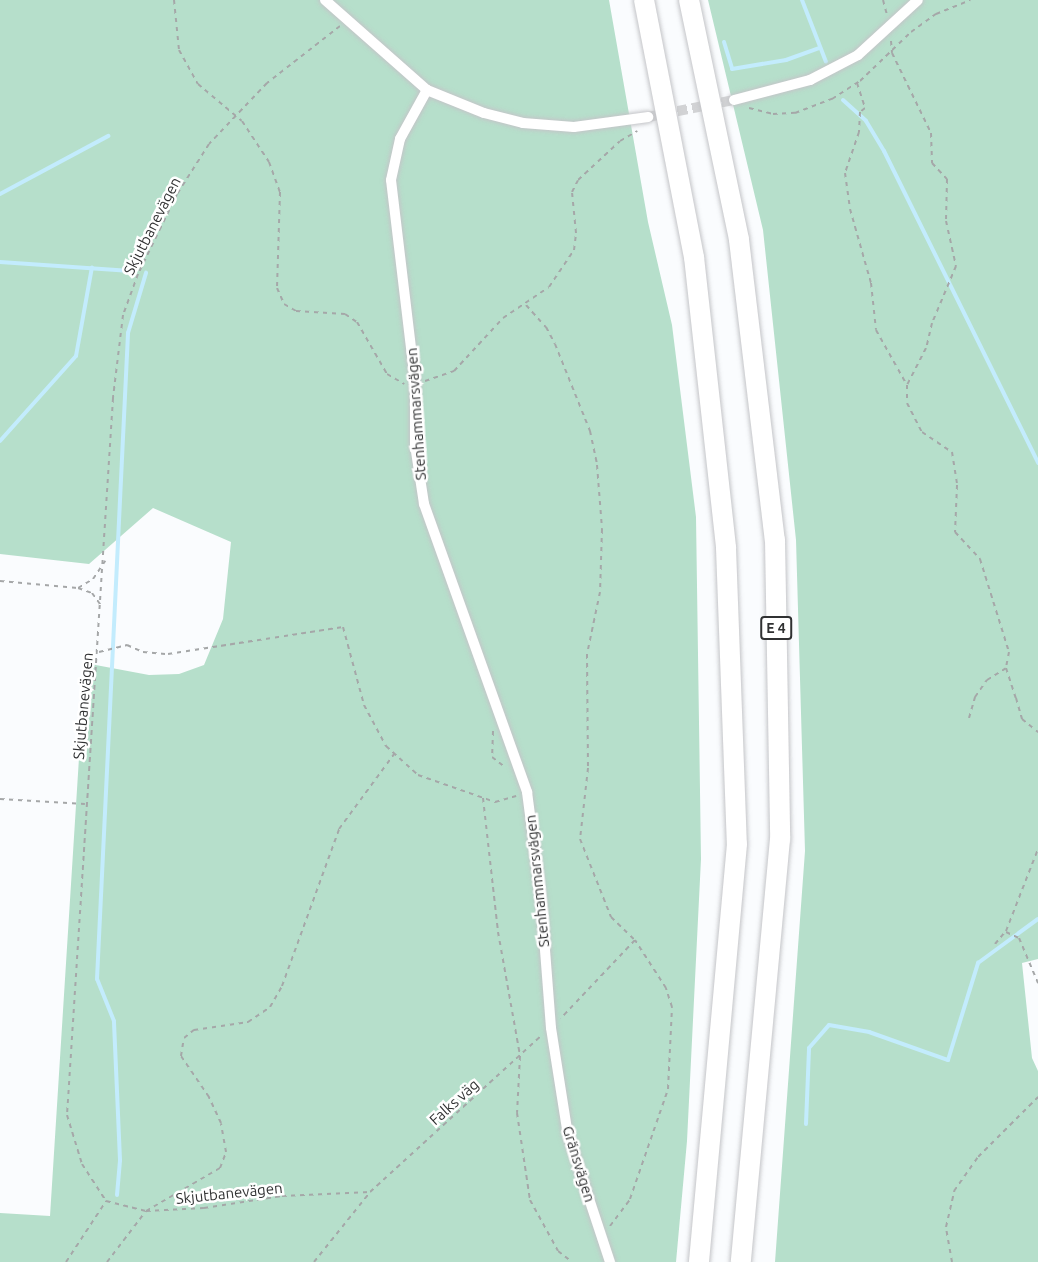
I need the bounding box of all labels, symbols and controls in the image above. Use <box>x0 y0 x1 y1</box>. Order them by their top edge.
street label: Skjutbanevägen <box>120 174 184 278</box>
street label: Stenhammarsvägen <box>402 347 430 481</box>
road number: E 4 <box>760 617 792 639</box>
street label: Skjutbanevägen <box>69 652 97 760</box>
street label: Stenhammarsvägen <box>521 814 553 948</box>
street label: Falks väg <box>426 1075 482 1129</box>
street label: Gränsvägen <box>559 1124 599 1204</box>
street label: Skjutbanevägen <box>175 1178 283 1208</box>

